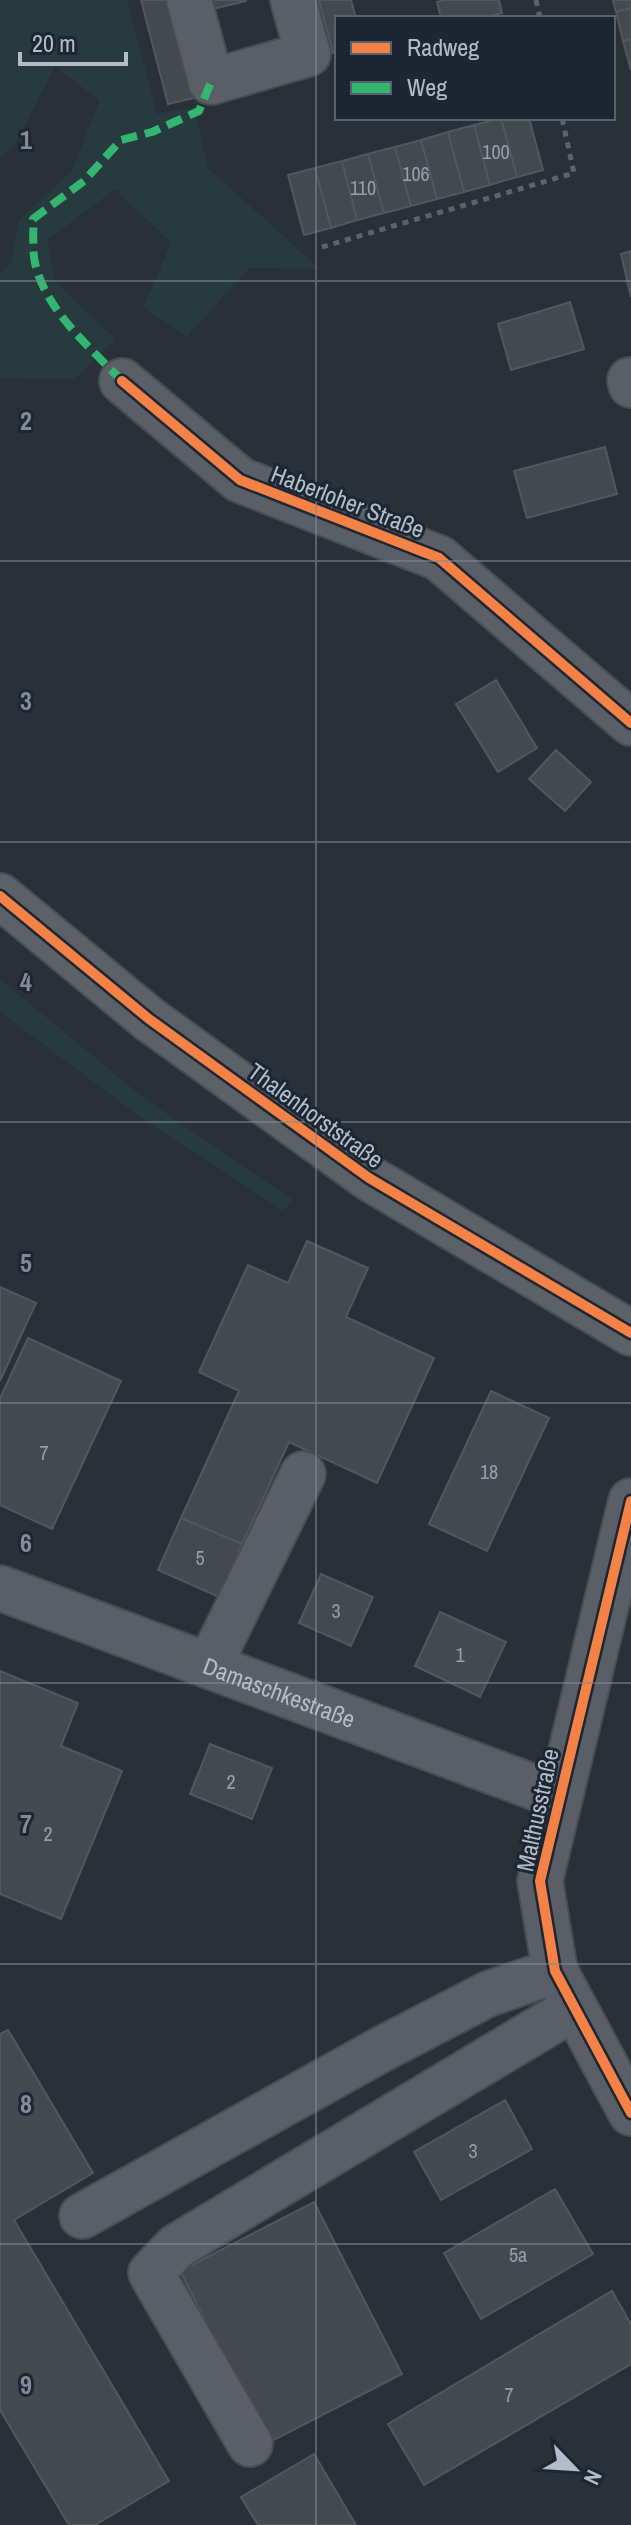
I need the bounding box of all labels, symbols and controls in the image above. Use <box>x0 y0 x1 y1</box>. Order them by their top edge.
scale bar <box>20 16 126 66</box>
legend <box>335 16 615 120</box>
text: 20 m <box>32 27 76 59</box>
text: Radweg <box>407 31 479 63</box>
text: Weg <box>407 71 447 103</box>
text: 1 <box>20 122 32 157</box>
house number: 100 <box>482 138 510 165</box>
house number: 106 <box>402 160 430 187</box>
house number: 110 <box>350 174 376 201</box>
text: 2 <box>20 403 32 438</box>
street label: Haberloher Straße <box>267 457 429 545</box>
text: 3 <box>20 683 32 718</box>
text: 4 <box>20 964 32 999</box>
street label: Thalenhorststraße <box>242 1055 390 1175</box>
text: 5 <box>20 1245 32 1280</box>
house number: 7 <box>39 1439 49 1466</box>
house number: 18 <box>480 1458 498 1485</box>
text: 6 <box>20 1525 32 1560</box>
house number: 5 <box>195 1544 205 1571</box>
house number: 3 <box>331 1597 341 1624</box>
house number: 1 <box>455 1641 465 1668</box>
street label: Damaschkestraße <box>199 1649 360 1735</box>
street label: Malthusstraße <box>508 1746 566 1874</box>
house number: 2 <box>226 1768 236 1795</box>
text: 7 <box>20 1806 32 1841</box>
house number: 2 <box>43 1820 53 1847</box>
text: 8 <box>20 2086 32 2121</box>
house number: 3 <box>468 2137 478 2164</box>
house number: 5a <box>509 2241 527 2268</box>
text: 9 <box>20 2367 32 2402</box>
house number: 7 <box>504 2381 514 2408</box>
north arrow <box>535 2429 615 2509</box>
text: N <box>577 2465 609 2490</box>

